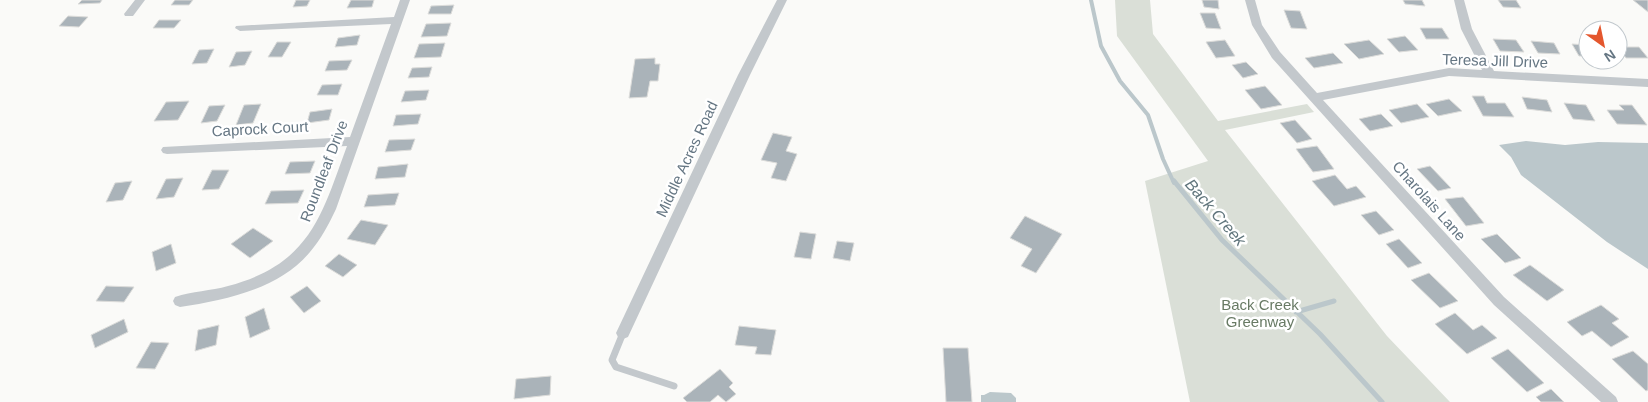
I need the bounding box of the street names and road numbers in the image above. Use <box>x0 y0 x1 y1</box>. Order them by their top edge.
street label: Teresa Jill Drive <box>1442 50 1548 71</box>
street label: Middle Acres Road <box>652 98 721 219</box>
street label: Caprock Court <box>211 117 310 140</box>
street label: Roundleaf Drive <box>296 118 351 224</box>
street label: Charolais Lane <box>1389 157 1469 244</box>

